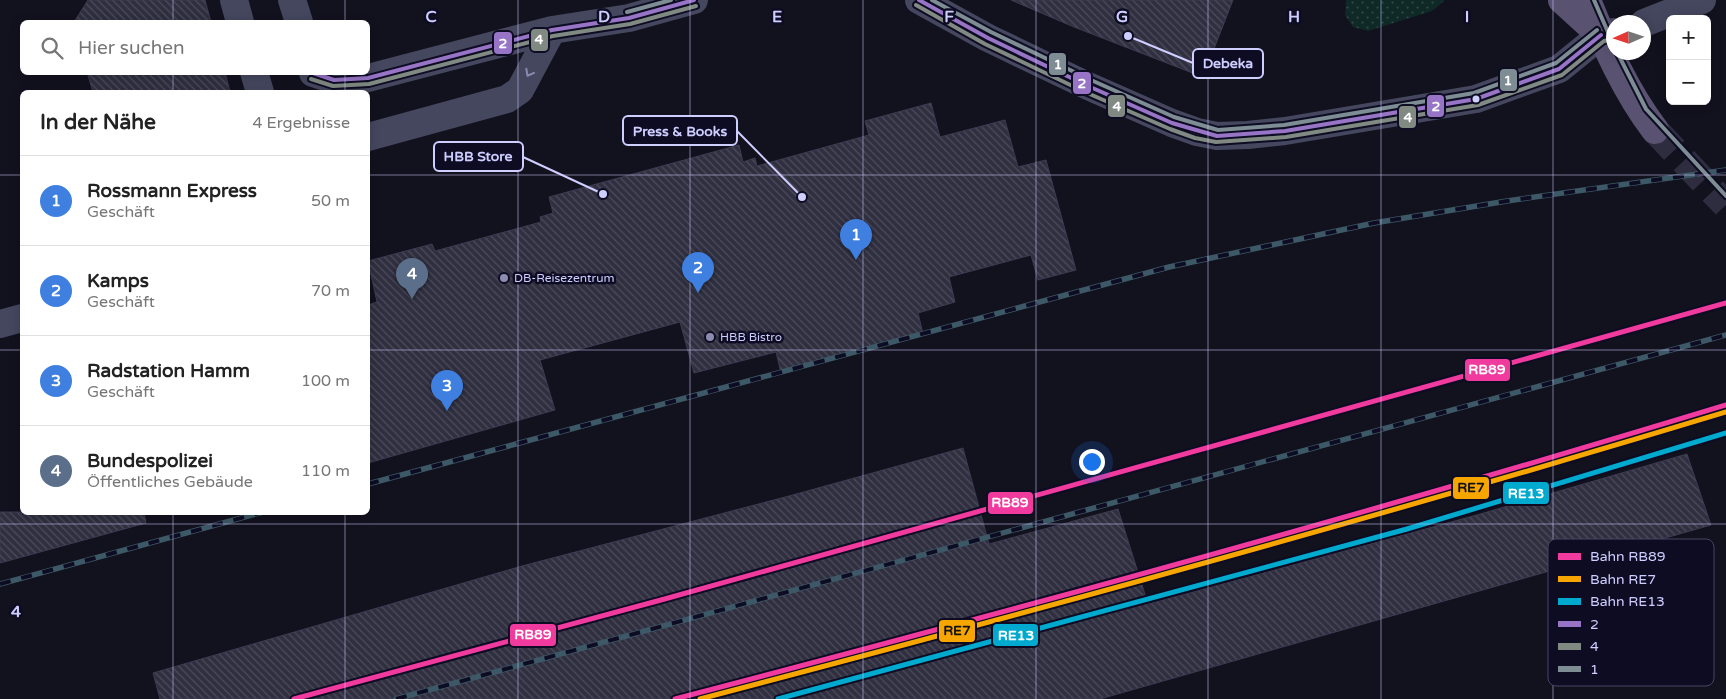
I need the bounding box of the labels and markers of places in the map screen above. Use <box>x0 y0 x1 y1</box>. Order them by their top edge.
callout: Debeka <box>1193 49 1263 78</box>
unlabelled marker <box>1471 94 1481 104</box>
callout: Press & Books <box>623 116 737 145</box>
callout: HBB Store <box>434 142 523 171</box>
pin: 1 <box>840 219 872 260</box>
pin: 2 <box>682 252 714 293</box>
pin: 4 <box>396 258 428 299</box>
place label: DB-Reisezentrum <box>514 271 615 285</box>
marker: DB-Reisezentrum <box>498 272 510 284</box>
place label: HBB Bistro <box>720 330 782 344</box>
marker: HBB Bistro <box>704 331 716 343</box>
pin: 3 <box>431 370 463 411</box>

